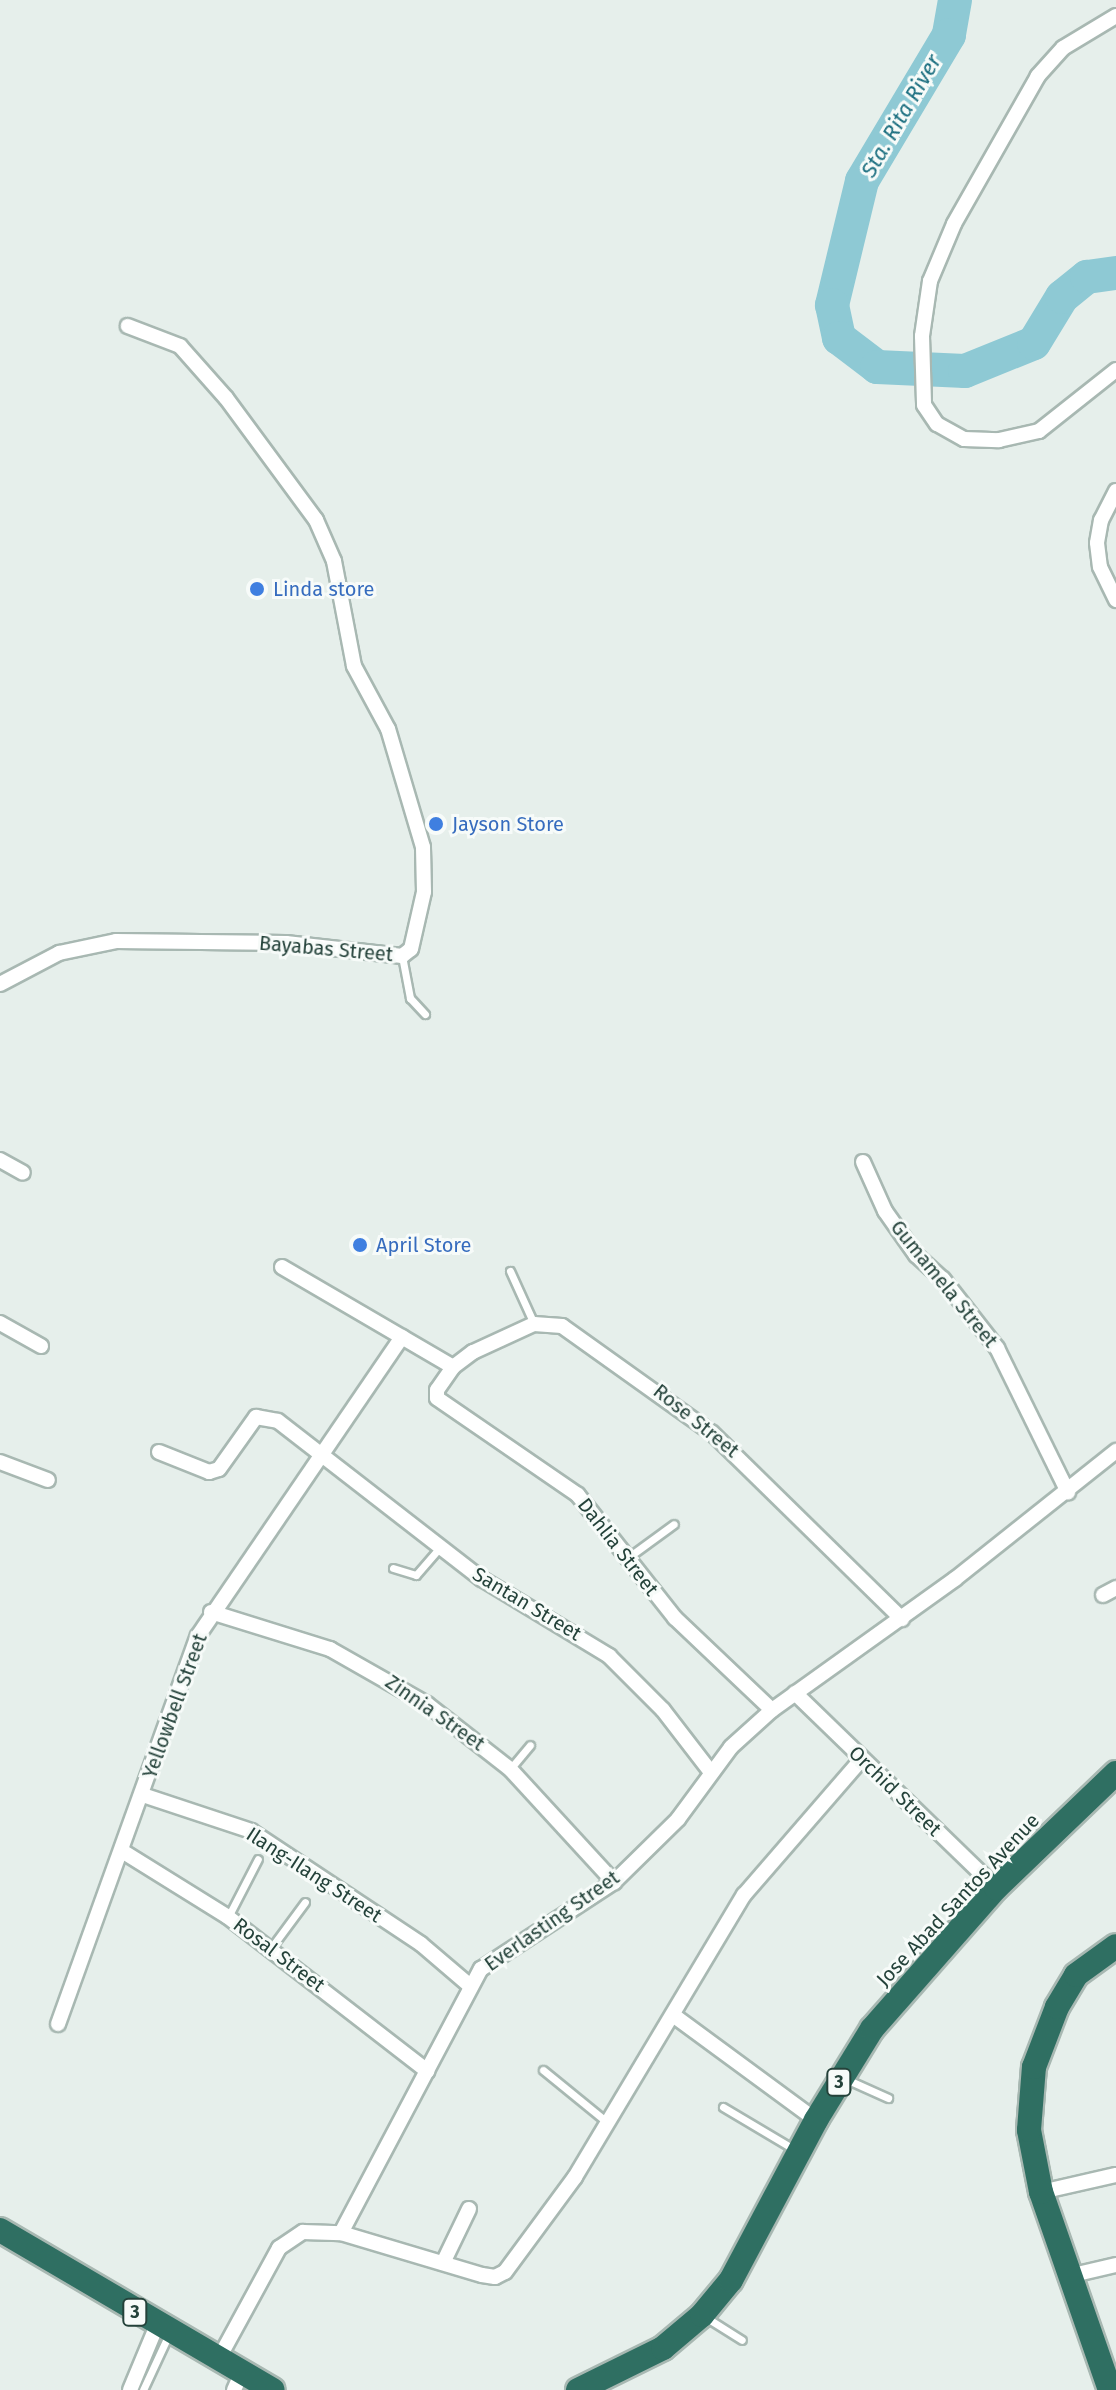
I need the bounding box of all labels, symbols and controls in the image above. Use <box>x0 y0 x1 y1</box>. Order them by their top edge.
water label: Sta. Rita River <box>855 50 947 182</box>
place label: Linda store <box>273 577 374 601</box>
marker: Linda store <box>248 580 266 598</box>
place label: Jayson Store <box>452 812 564 836</box>
marker: Jayson Store <box>427 815 445 833</box>
street label: Bayabas Street <box>258 931 394 967</box>
street label: Gumamela Street <box>885 1216 1003 1352</box>
place label: April Store <box>376 1233 471 1257</box>
marker: April Store <box>351 1236 369 1254</box>
street label: Rose Street <box>648 1379 744 1463</box>
street label: Dahlia Street <box>572 1493 664 1601</box>
street label: Santan Street <box>468 1562 586 1646</box>
street label: Yellowbell Street <box>138 1630 212 1782</box>
street label: Zinnia Street <box>381 1670 489 1756</box>
street label: Orchid Street <box>844 1741 946 1841</box>
street label: Jose Abad Santos Avenue <box>872 1809 1044 1991</box>
street label: Ilang-Ilang Street <box>242 1822 386 1928</box>
street label: Everlasting Street <box>480 1866 624 1976</box>
street label: Rosal Street <box>228 1913 330 1997</box>
road number: 3 <box>825 2068 853 2096</box>
road number: 3 <box>121 2298 149 2326</box>

